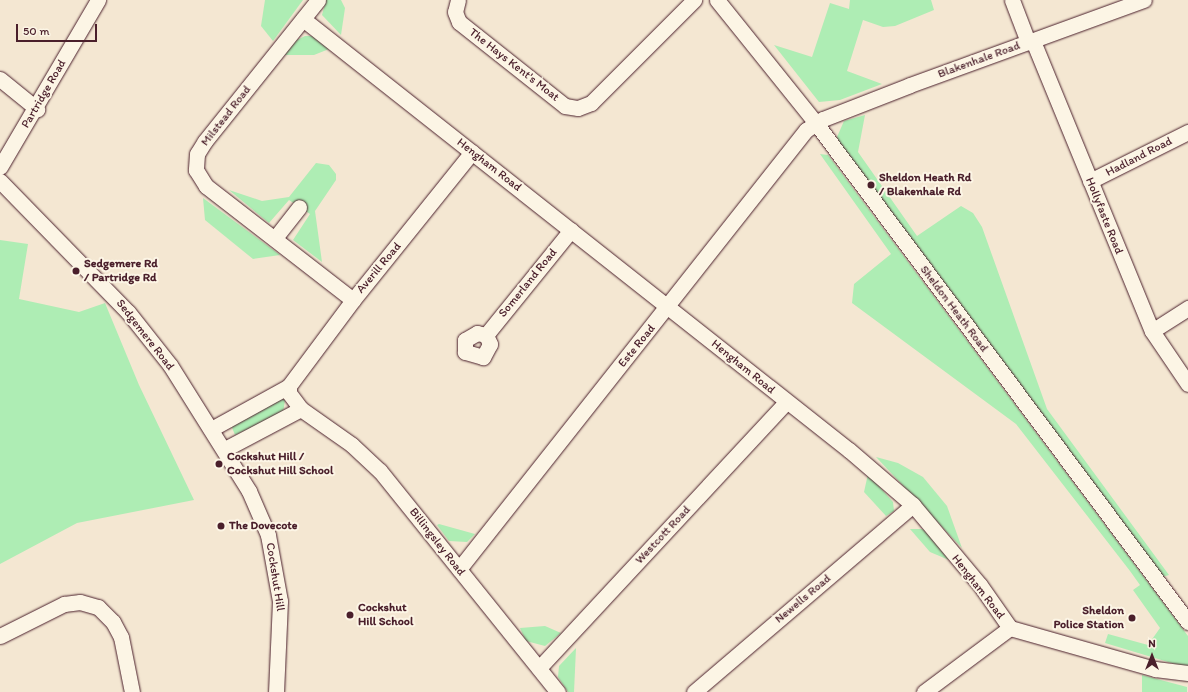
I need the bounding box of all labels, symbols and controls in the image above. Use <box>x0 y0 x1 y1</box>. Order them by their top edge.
scale bar <box>18 16 99 42</box>
text: 50 m <box>23 24 49 38</box>
street label: The Hays Kent's Moat <box>466 25 562 105</box>
street label: Blakenhale Road <box>936 38 1022 82</box>
street label: Partridge Road <box>19 57 69 131</box>
street label: Milstead Road <box>198 83 254 149</box>
street label: Hadland Road <box>1103 134 1175 180</box>
street label: Hengham Road <box>454 135 524 195</box>
place label: Sheldon Heath Rd / Blakenhale Rd <box>879 171 970 199</box>
street label: Hollyfaste Road <box>1082 175 1126 257</box>
marker: Sheldon Heath Rd / Blakenhale Rd <box>866 180 876 190</box>
street label: Averill Road <box>354 240 404 296</box>
street label: Somerland Road <box>496 246 560 320</box>
place label: Sedgemere Rd / Partridge Rd <box>84 257 158 285</box>
street label: Sheldon Heath Road <box>917 263 991 355</box>
marker: Sedgemere Rd / Partridge Rd <box>71 266 81 276</box>
street label: Sedgemere Road <box>113 297 177 373</box>
street label: Este Road <box>615 322 659 370</box>
street label: Hengham Road <box>708 337 778 397</box>
place label: Cockshut Hill / Cockshut Hill School <box>227 450 333 478</box>
marker: Cockshut Hill / Cockshut Hill School <box>214 459 224 469</box>
street label: Westcott Road <box>632 503 694 567</box>
street label: Billingsley Road <box>406 505 468 579</box>
place label: The Dovecote <box>229 519 298 533</box>
marker: The Dovecote <box>216 521 226 531</box>
street label: Cockshut Hill <box>262 542 288 612</box>
street label: Hengham Road <box>948 552 1008 622</box>
street label: Newells Road <box>772 572 834 626</box>
place label: Cockshut Hill School <box>358 601 413 629</box>
place label: Sheldon Police Station <box>1053 604 1124 632</box>
marker: Cockshut Hill School <box>345 610 355 620</box>
marker: Sheldon Police Station <box>1127 613 1137 623</box>
north arrow <box>1132 636 1172 676</box>
text: N <box>1148 637 1156 650</box>

